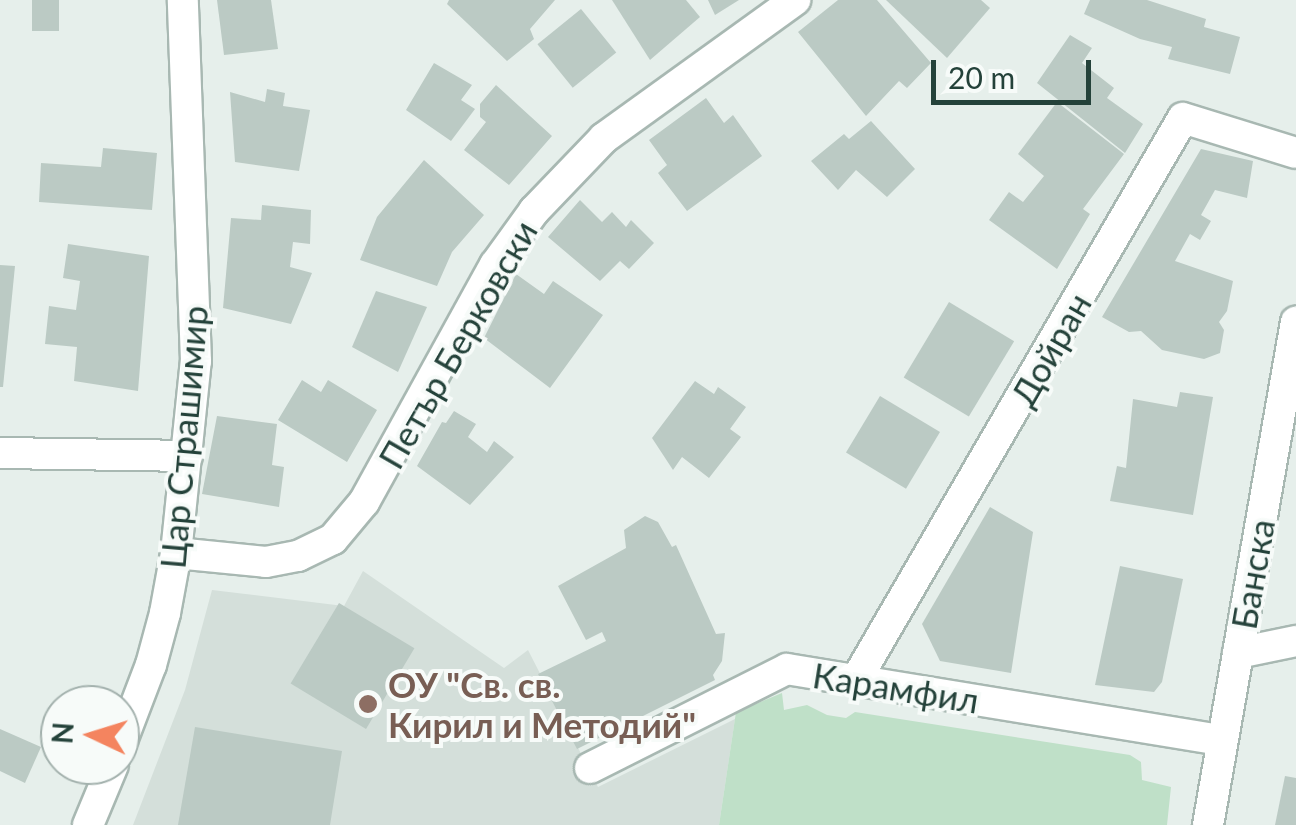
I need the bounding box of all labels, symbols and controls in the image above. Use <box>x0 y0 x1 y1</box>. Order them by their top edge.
scale bar <box>936 40 1096 102</box>
text: 20 m <box>948 59 1015 95</box>
street label: Петър Берковски <box>369 213 545 475</box>
street label: Дойран <box>1001 285 1099 413</box>
street label: Цар Страшимир <box>151 304 215 570</box>
street label: Банска <box>1222 516 1282 632</box>
street label: Карамфил <box>810 653 982 721</box>
place label: ОУ "Св. св. Кирил и Методий" <box>388 663 696 745</box>
north arrow <box>40 685 140 785</box>
marker: ОУ "Св. св. Кирил и Методий" <box>357 693 379 715</box>
text: N <box>44 721 80 745</box>

